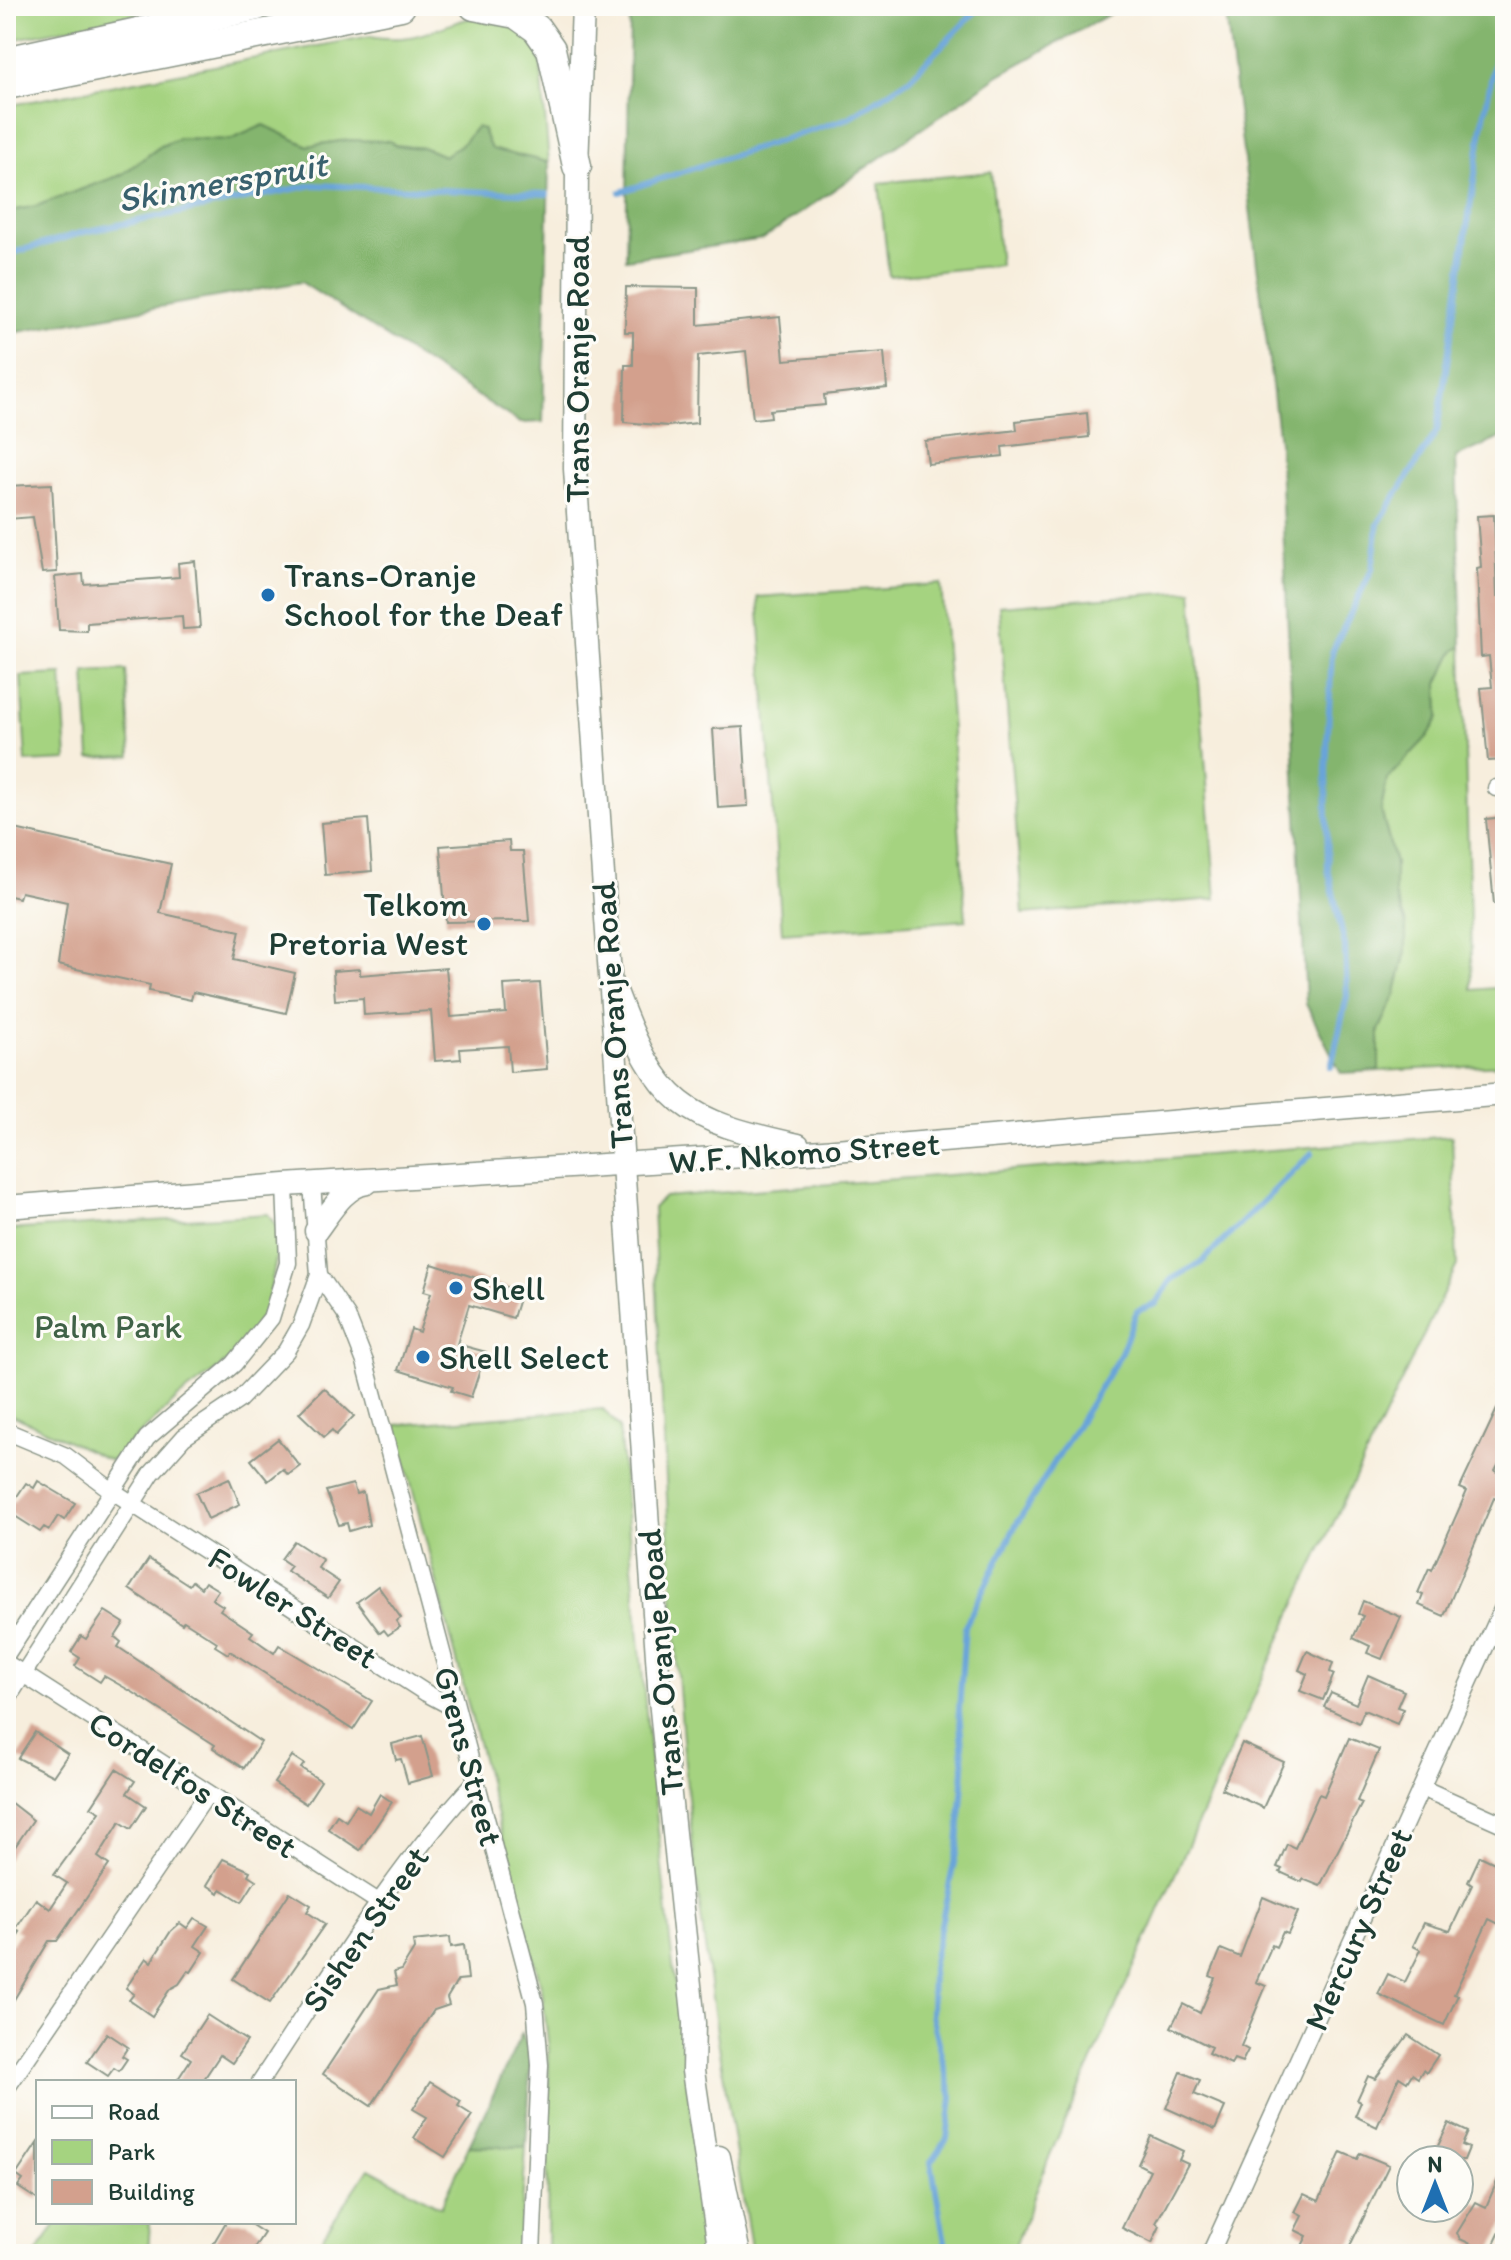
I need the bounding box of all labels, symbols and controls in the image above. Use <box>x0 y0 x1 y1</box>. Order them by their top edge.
water label: Skinnerspruit <box>114 141 333 221</box>
street label: Trans Oranje Road <box>557 235 598 503</box>
place label: Trans-Oranje School for the Deaf <box>284 555 563 635</box>
marker: Trans-Oranje School for the Deaf <box>259 586 277 604</box>
street label: Trans Oranje Road <box>583 880 642 1150</box>
place label: Telkom Pretoria West <box>268 884 468 964</box>
marker: Telkom Pretoria West <box>475 915 493 933</box>
street label: W.F. Nkomo Street <box>667 1123 941 1182</box>
place label: Shell <box>472 1268 545 1309</box>
marker: Shell <box>447 1279 465 1297</box>
park label: Palm Park <box>34 1306 182 1347</box>
place label: Shell Select <box>439 1337 609 1378</box>
marker: Shell Select <box>414 1348 432 1366</box>
street label: Trans Oranje Road <box>628 1527 693 1797</box>
street label: Fowler Street <box>200 1537 385 1677</box>
street label: Grens Street <box>425 1662 512 1850</box>
street label: Cordelfos Street <box>81 1702 305 1867</box>
street label: Mercury Street <box>1295 1821 1422 2037</box>
street label: Sishen Street <box>293 1838 438 2020</box>
legend <box>36 2080 296 2224</box>
text: Road <box>108 2097 160 2126</box>
text: Park <box>108 2137 155 2166</box>
north arrow <box>1395 2144 1475 2224</box>
text: N <box>1428 2151 1442 2178</box>
text: Building <box>108 2177 195 2206</box>

